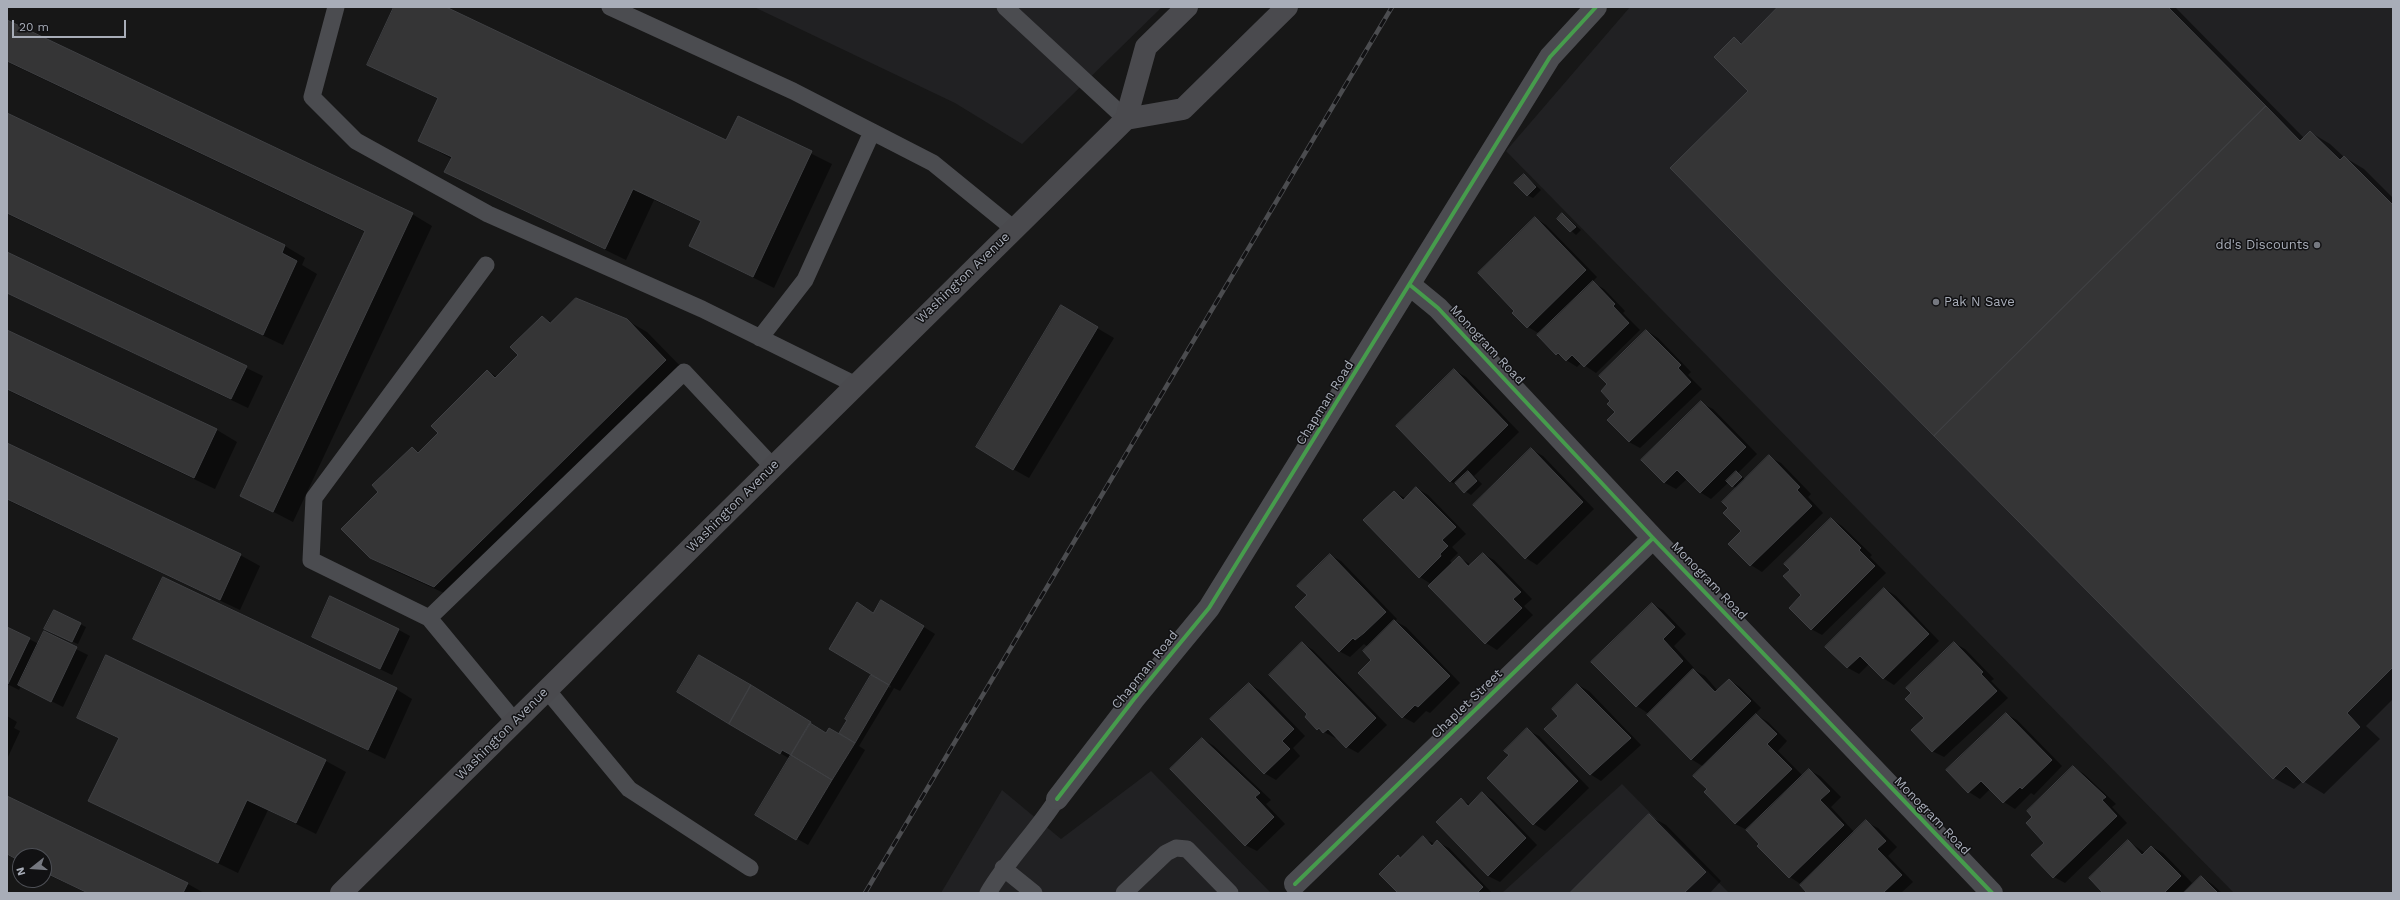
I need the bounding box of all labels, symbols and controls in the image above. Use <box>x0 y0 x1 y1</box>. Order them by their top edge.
scale bar <box>14 12 128 38</box>
text: 20 m <box>19 20 49 34</box>
street label: Washington Avenue <box>913 229 1013 327</box>
place label: dd's Discounts <box>2216 237 2309 253</box>
marker: dd's Discounts <box>2312 240 2322 250</box>
place label: Pak N Save <box>1944 294 2015 310</box>
marker: Pak N Save <box>1931 297 1941 307</box>
street label: Monogram Road <box>1446 302 1528 388</box>
street label: Chapman Road <box>1293 358 1357 448</box>
street label: Washington Avenue <box>684 457 782 555</box>
street label: Monogram Road <box>1668 539 1750 623</box>
street label: Chapman Road <box>1109 628 1181 712</box>
street label: Chaplet Street <box>1428 666 1506 742</box>
street label: Washington Avenue <box>453 685 551 783</box>
street label: Monogram Road <box>1891 774 1973 858</box>
north arrow <box>12 848 52 888</box>
text: N <box>14 866 28 877</box>

